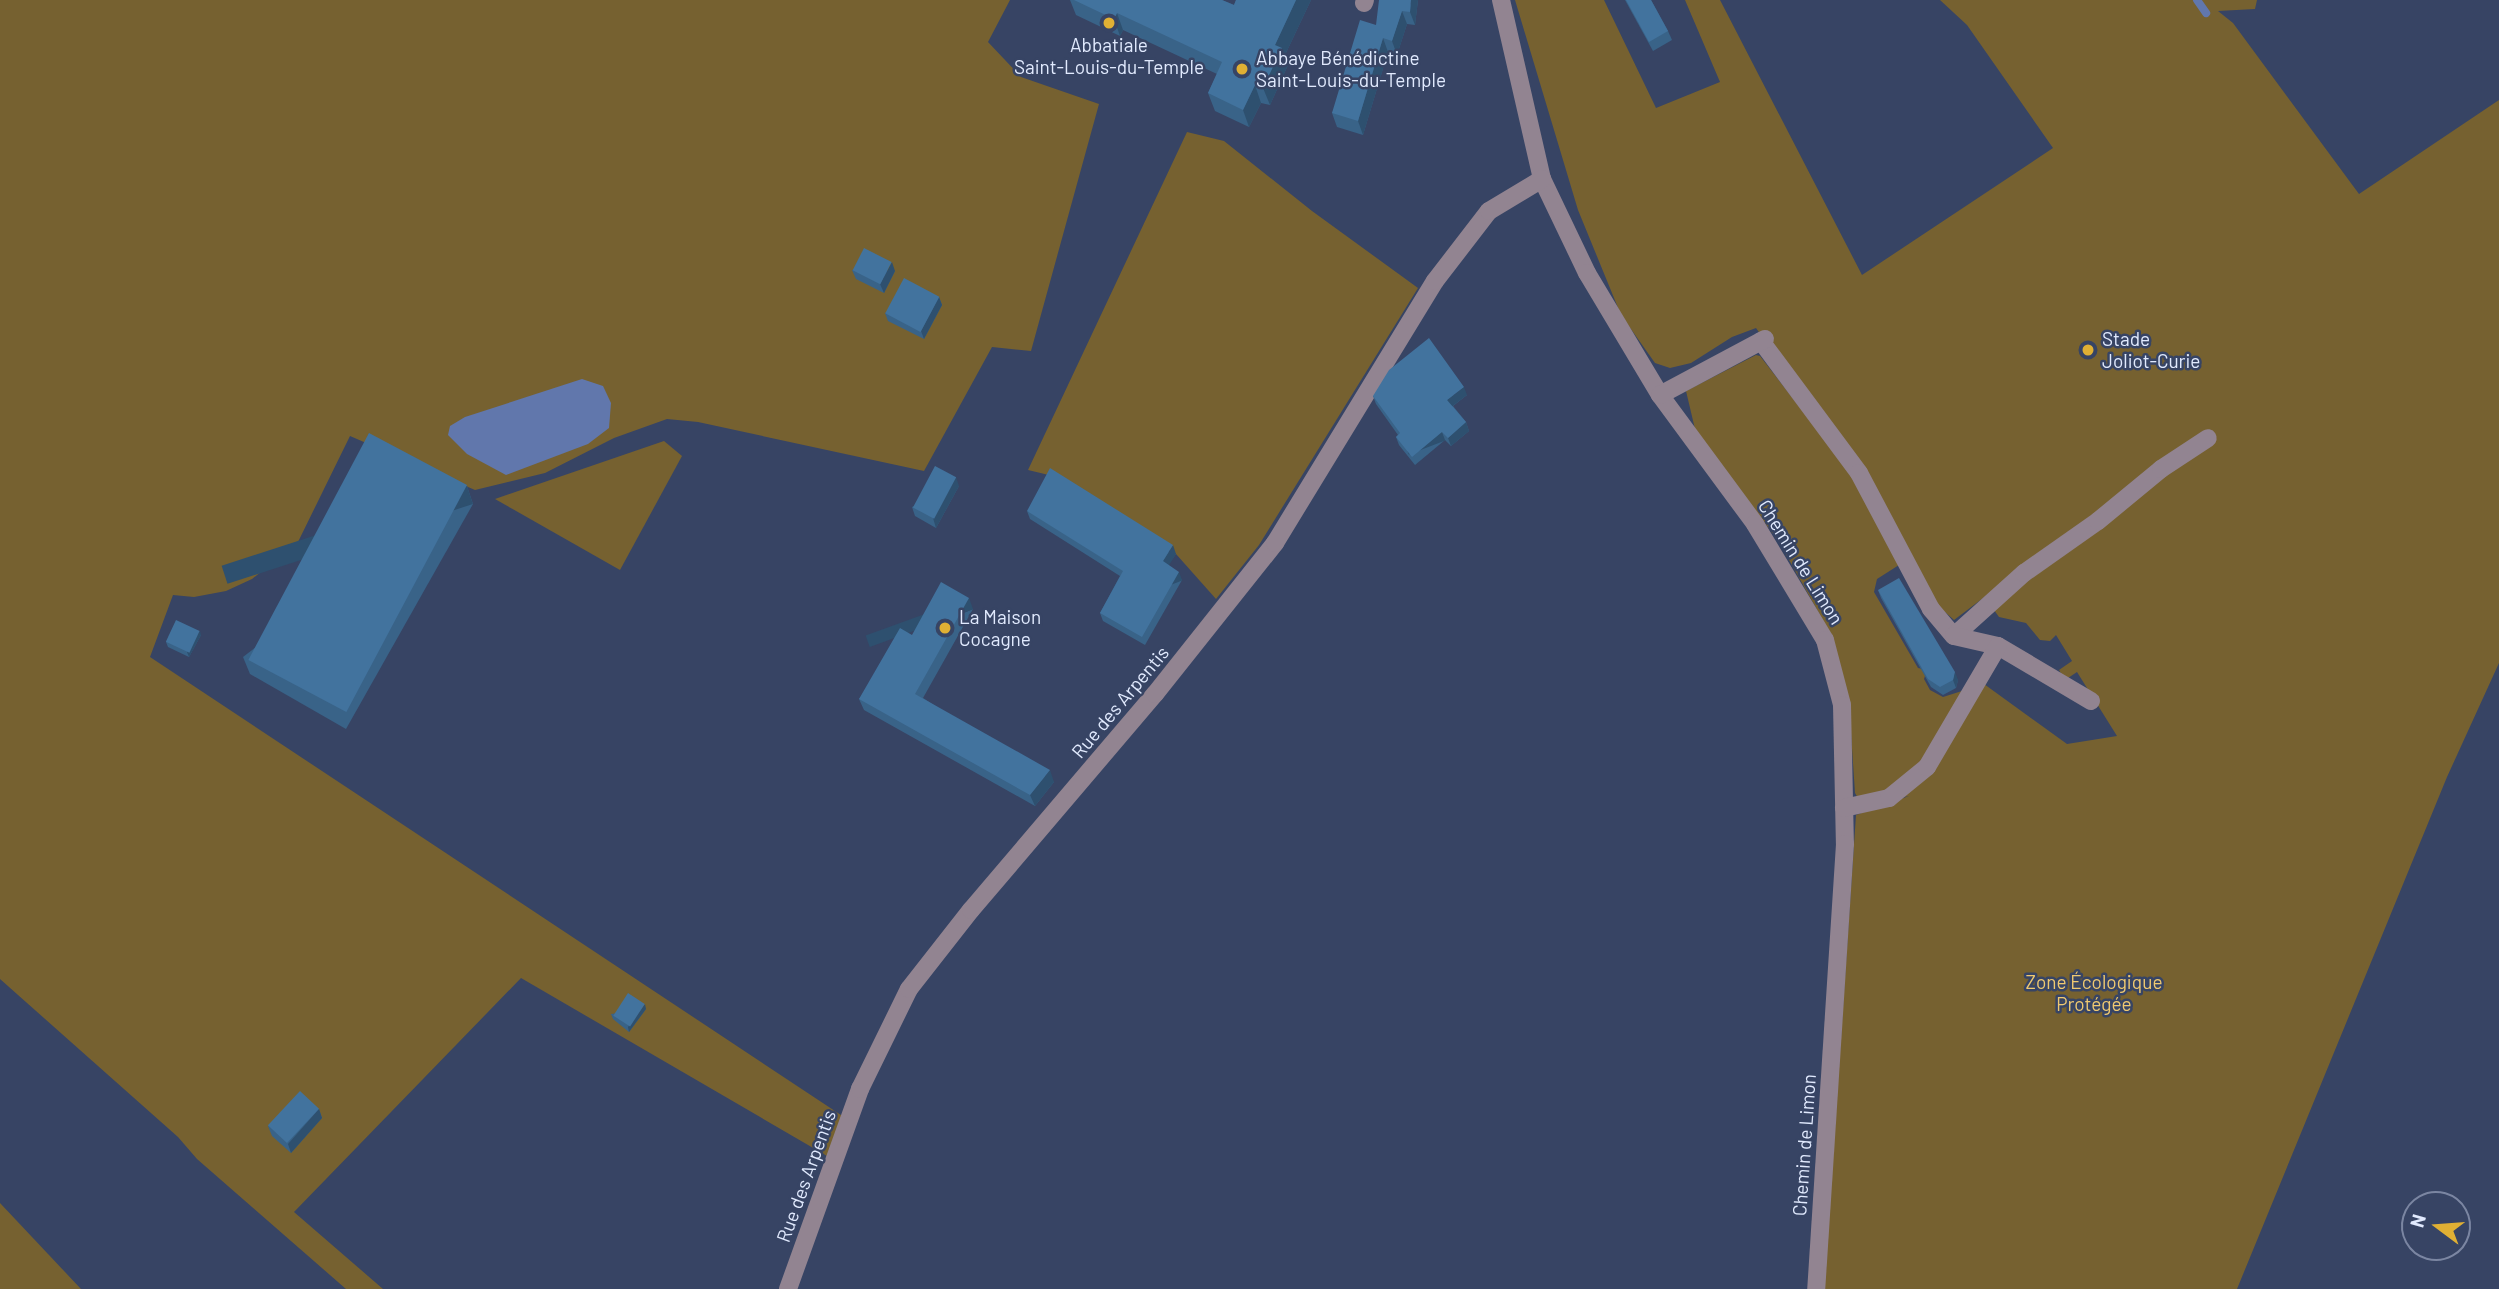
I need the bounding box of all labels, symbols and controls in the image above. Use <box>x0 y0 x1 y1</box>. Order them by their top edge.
marker: Abbatiale Saint-Louis-du-Temple <box>1101 15 1117 31</box>
place label: Abbatiale Saint-Louis-du-Temple <box>1014 34 1204 78</box>
place label: Abbaye Bénédictine Saint-Louis-du-Temple <box>1256 47 1446 91</box>
marker: Abbaye Bénédictine Saint-Louis-du-Temple <box>1234 61 1250 77</box>
place label: Stade Joliot-Curie <box>2102 328 2200 372</box>
marker: Stade Joliot-Curie <box>2080 342 2096 358</box>
street label: Chemin de Limon <box>1754 496 1848 628</box>
place label: La Maison Cocagne <box>959 606 1041 650</box>
marker: La Maison Cocagne <box>937 620 953 636</box>
street label: Rue des Arpentis <box>1067 641 1173 763</box>
park label: Zone Écologique Protégée <box>2025 971 2163 1015</box>
street label: Chemin de Limon <box>1788 1073 1820 1217</box>
street label: Rue des Arpentis <box>772 1107 840 1245</box>
north arrow <box>2401 1191 2471 1261</box>
text: N <box>2404 1211 2430 1230</box>

